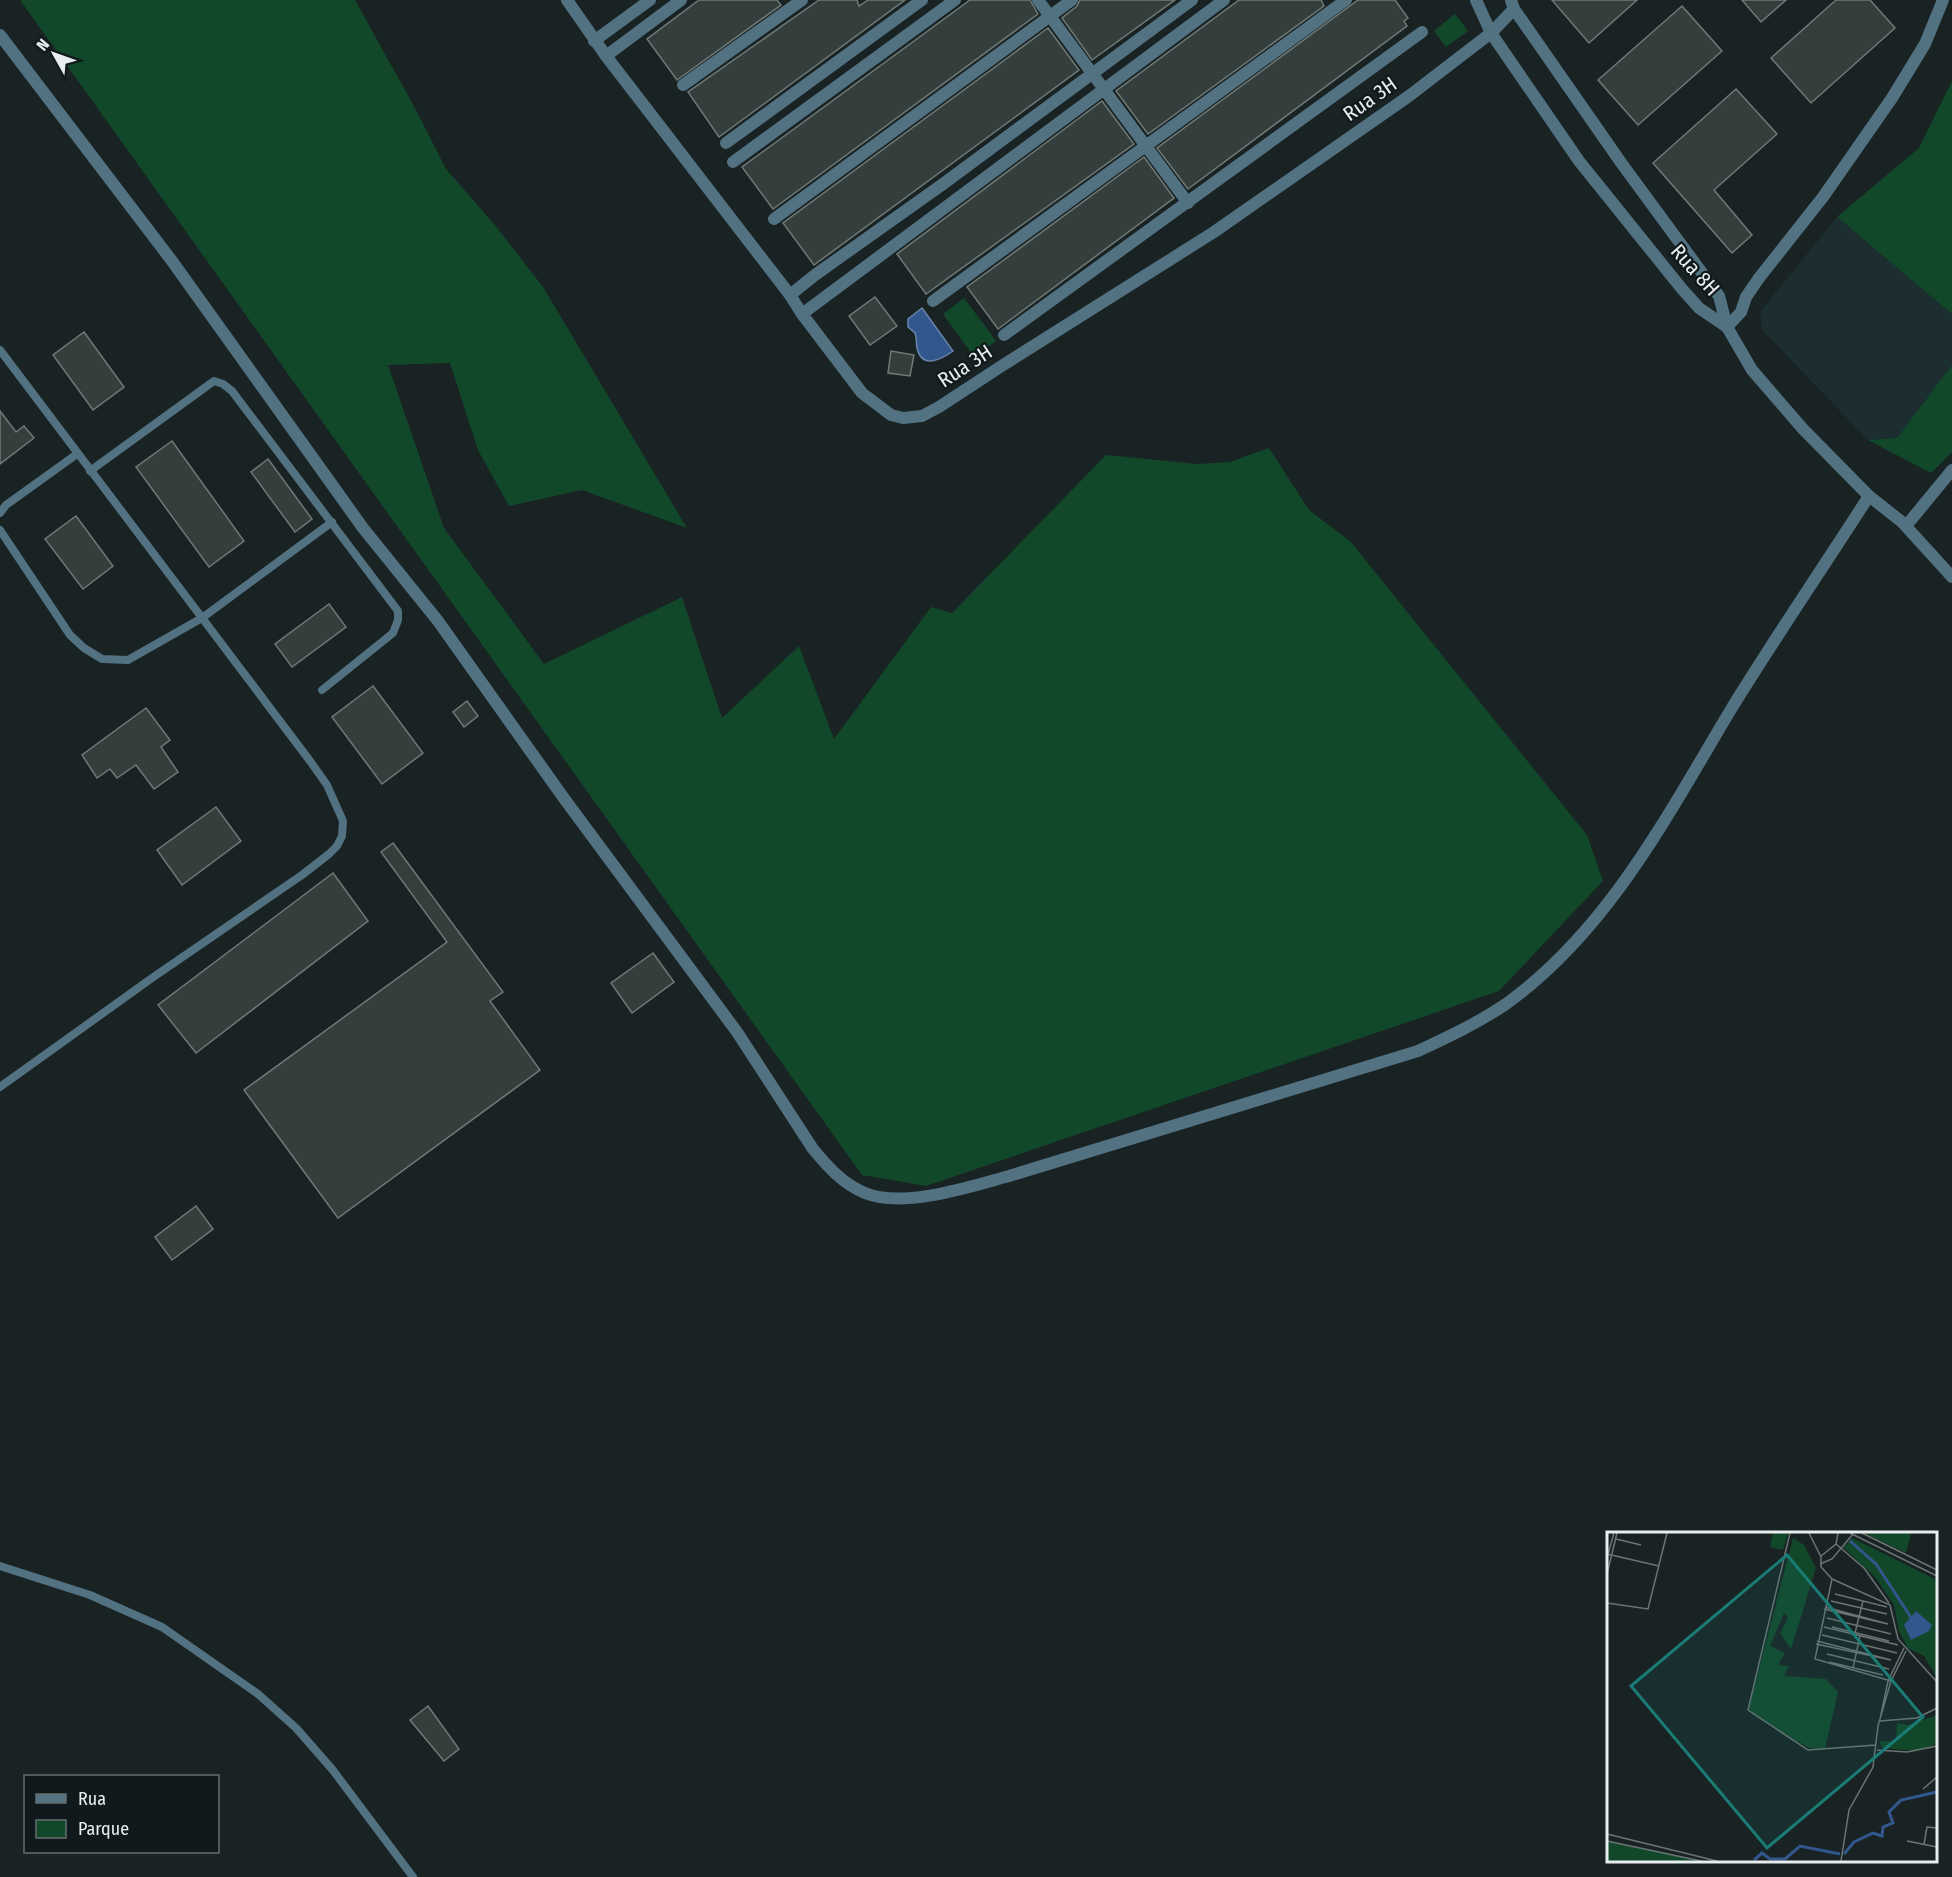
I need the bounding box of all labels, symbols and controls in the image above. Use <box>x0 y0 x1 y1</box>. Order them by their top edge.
north arrow <box>24 24 84 84</box>
text: N <box>33 35 53 54</box>
street label: Rua 3H <box>1338 71 1402 127</box>
street label: Rua 8H <box>1665 239 1725 301</box>
street label: Rua 3H <box>933 339 997 393</box>
inset map <box>1607 1532 1937 1862</box>
legend <box>24 1775 219 1853</box>
text: Rua <box>78 1788 106 1810</box>
text: Parque <box>78 1818 129 1840</box>

